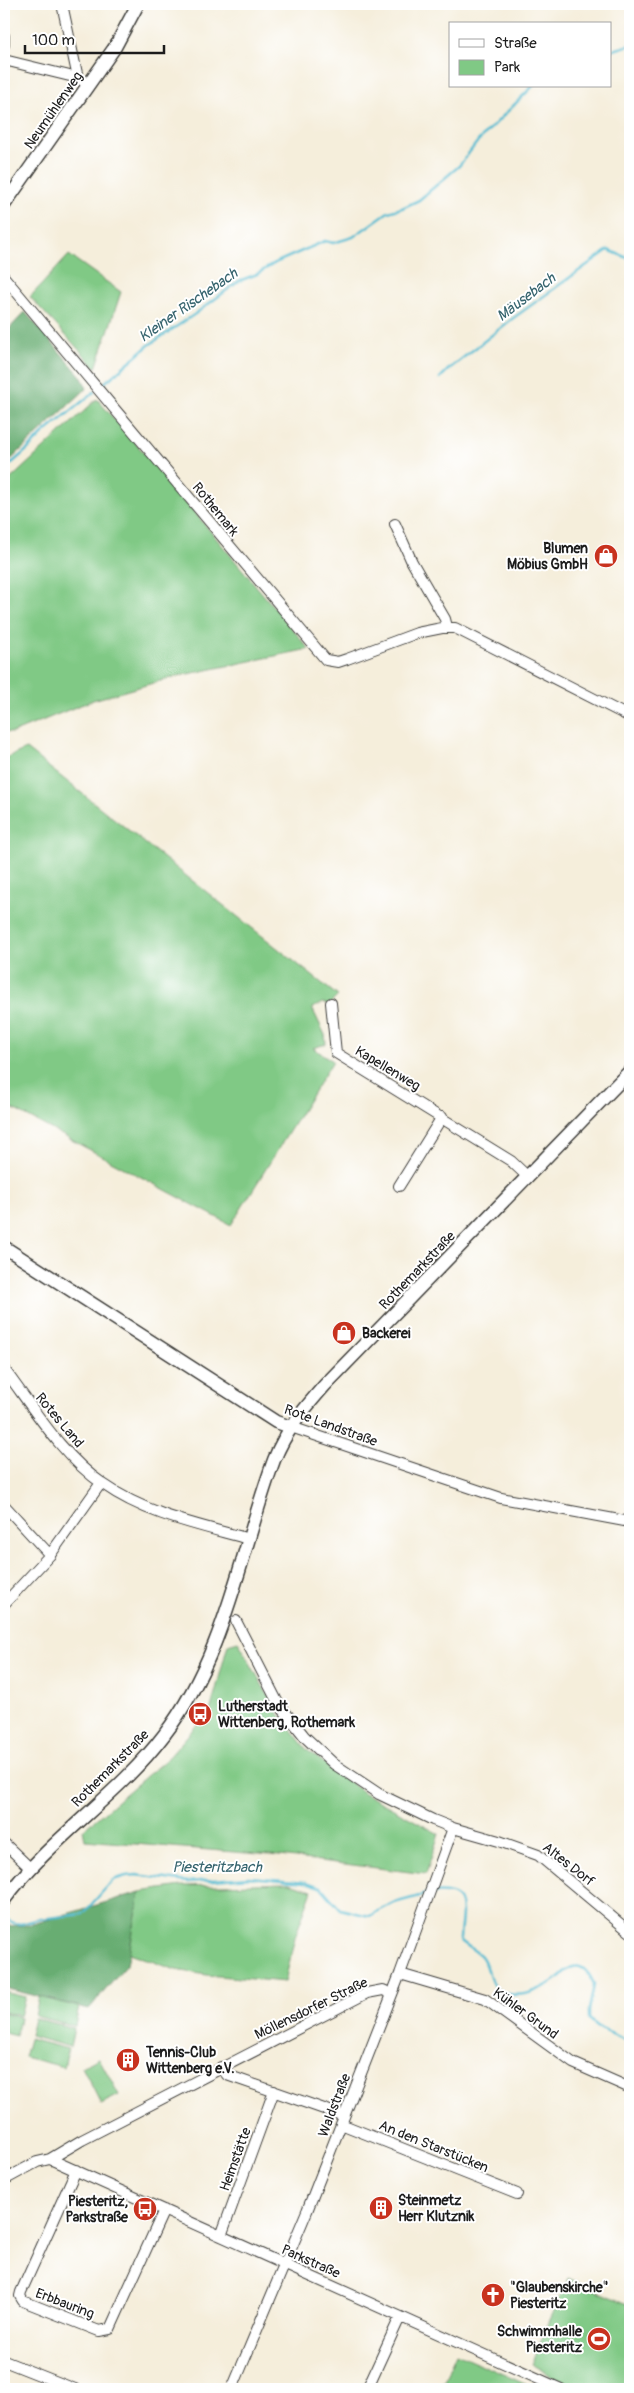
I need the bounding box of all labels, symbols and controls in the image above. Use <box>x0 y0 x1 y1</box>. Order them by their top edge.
scale bar <box>25 22 164 54</box>
legend <box>449 22 612 88</box>
text: 100 m <box>32 31 75 50</box>
text: Straße <box>494 34 537 53</box>
text: Park <box>494 58 521 77</box>
street label: Neumühlenweg <box>20 68 86 152</box>
water label: Kleiner Rischebach <box>135 264 242 346</box>
water label: Mäusebach <box>493 269 560 326</box>
street label: Rothemark <box>189 479 243 540</box>
place label: Blumen Möbius GmbH <box>507 540 588 573</box>
shop icon: Blumen Möbius GmbH <box>593 543 619 569</box>
street label: Kapellenweg <box>352 1042 423 1095</box>
street label: Rothemarkstraße <box>376 1228 459 1313</box>
shop icon: Backerei <box>331 1320 357 1346</box>
place label: Backerei <box>362 1325 411 1342</box>
street label: Rotes Land <box>32 1389 88 1451</box>
street label: Rote Landstraße <box>282 1401 380 1450</box>
place label: Lutherstadt Wittenberg, Rothemark <box>218 1698 355 1731</box>
bus stop icon: Lutherstadt Wittenberg, Rothemark <box>187 1701 213 1727</box>
street label: Rothemarkstraße <box>68 1726 153 1811</box>
street label: Altes Dorf <box>539 1839 598 1890</box>
water label: Piesteritzbach <box>172 1858 263 1877</box>
street label: Möllensdorfer Straße <box>252 1974 371 2043</box>
street label: Kühler Grund <box>490 1984 562 2043</box>
place label: Tennis-Club Wittenberg e.V. <box>145 2044 235 2077</box>
building icon: Tennis-Club Wittenberg e.V. <box>115 2047 141 2073</box>
street label: Waldstraße <box>315 2071 354 2139</box>
street label: An den Starstücken <box>377 2117 491 2176</box>
street label: Heimstätte <box>216 2125 255 2193</box>
place label: Steinmetz Herr Klutznik <box>398 2192 474 2225</box>
place label: Piesteritz, Parkstraße <box>66 2193 129 2226</box>
building icon: Steinmetz Herr Klutznik <box>368 2195 394 2221</box>
bus stop icon: Piesteritz, Parkstraße <box>132 2196 158 2222</box>
street label: Parkstraße <box>279 2241 343 2282</box>
place label: "Glaubenskirche" Piesteritz <box>510 2279 608 2312</box>
church icon: "Glaubenskirche" Piesteritz <box>480 2282 506 2308</box>
street label: Erbbauring <box>33 2284 97 2322</box>
place label: Schwimmhalle Piesteritz <box>497 2323 583 2356</box>
sports icon: Schwimmhalle Piesteritz <box>586 2326 612 2352</box>

